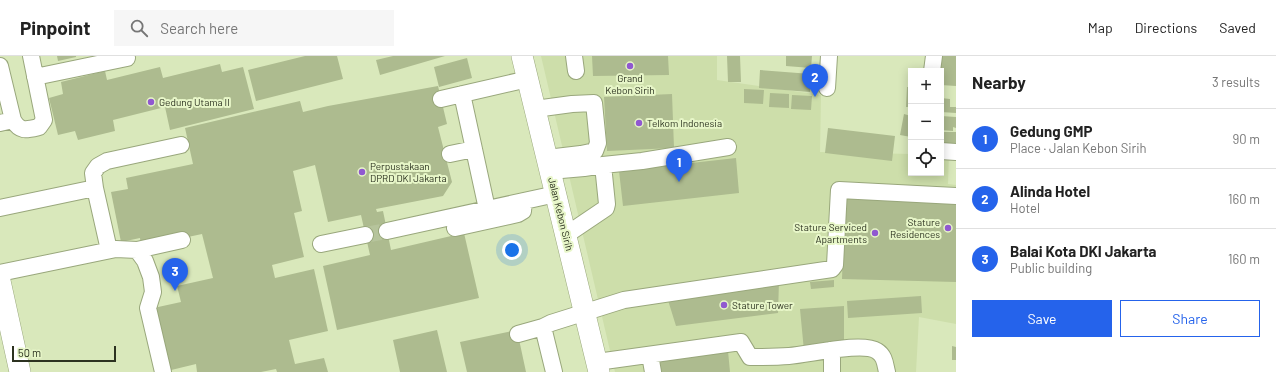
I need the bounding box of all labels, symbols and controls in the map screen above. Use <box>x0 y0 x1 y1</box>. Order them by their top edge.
search box <box>114 10 394 46</box>
text: Pinpoint <box>20 16 90 39</box>
icon: search <box>128 17 150 39</box>
text: Search here <box>160 19 238 37</box>
text: Map <box>1088 19 1113 36</box>
text: Directions <box>1135 19 1197 36</box>
text: Saved <box>1219 19 1256 36</box>
marker: Grand Kebon Sirih <box>625 61 635 71</box>
pin: 2 <box>802 64 828 97</box>
map controls <box>908 68 944 176</box>
button: + <box>908 68 944 104</box>
place label: Grand Kebon Sirih <box>605 72 655 96</box>
text: Nearby <box>972 72 1026 92</box>
text: 3 results <box>1212 74 1260 90</box>
place label: Gedung Utama II <box>159 96 230 108</box>
marker: Gedung Utama II <box>146 97 156 107</box>
button: − <box>908 104 944 140</box>
place label: Telkom Indonesia <box>647 117 722 129</box>
marker: Telkom Indonesia <box>634 118 644 128</box>
text: Gedung GMP <box>1010 122 1092 140</box>
text: 1 <box>983 131 987 147</box>
text: 90 m <box>1233 131 1260 147</box>
button: locate <box>908 140 944 176</box>
text: Place · Jalan Kebon Sirih <box>1010 140 1147 156</box>
pin: 1 <box>666 149 692 182</box>
place label: Perpustakaan DPRD DKI Jakarta <box>370 160 447 184</box>
marker: Perpustakaan DPRD DKI Jakarta <box>357 167 367 177</box>
street label: Jalan Kebon Sirih <box>546 176 576 252</box>
text: Alinda Hotel <box>1010 182 1090 200</box>
text: 2 <box>981 191 989 207</box>
text: 160 m <box>1228 191 1260 207</box>
text: Hotel <box>1010 200 1040 216</box>
place label: Stature Residences <box>890 216 940 240</box>
place label: Stature Serviced Apartments <box>794 221 867 245</box>
marker: Stature Residences <box>943 223 953 233</box>
marker: Stature Serviced Apartments <box>870 228 880 238</box>
your location <box>502 240 522 260</box>
text: Balai Kota DKI Jakarta <box>1010 242 1157 260</box>
text: 3 <box>981 251 989 267</box>
text: 160 m <box>1228 251 1260 267</box>
pin: 3 <box>162 258 188 291</box>
text: Public building <box>1010 260 1092 276</box>
place label: Stature Tower <box>732 299 793 311</box>
marker: Stature Tower <box>719 300 729 310</box>
button: Save <box>972 300 1112 337</box>
button: Share <box>1120 300 1260 337</box>
scale bar <box>12 344 116 363</box>
text: 50 m <box>18 346 41 359</box>

